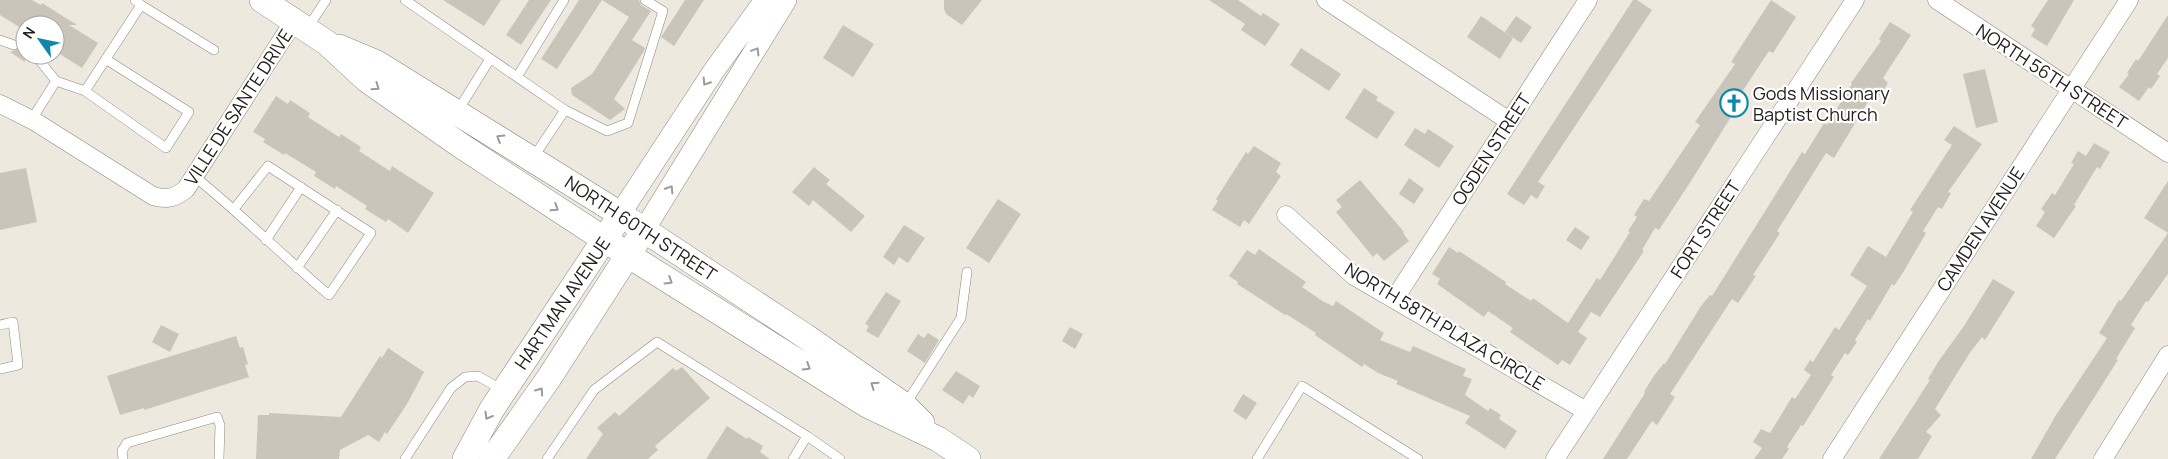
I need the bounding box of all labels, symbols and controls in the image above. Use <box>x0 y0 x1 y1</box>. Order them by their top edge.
north arrow <box>15 15 65 65</box>
street label: NORTH 56TH STREET <box>1972 18 2133 134</box>
text: N <box>18 23 39 42</box>
street label: VILLE DE SANTE DRIVE <box>179 24 297 190</box>
one-way arrow <box>749 47 759 56</box>
one-way arrow <box>703 77 712 86</box>
one-way arrow <box>371 81 380 90</box>
place label: Gods Missionary Baptist Church <box>1753 81 1890 126</box>
street label: OGDEN STREET <box>1446 88 1536 209</box>
church icon: Gods Missionary Baptist Church <box>1719 88 1749 118</box>
one-way arrow <box>496 135 505 145</box>
street label: CAMDEN AVENUE <box>1931 162 2029 296</box>
street label: NORTH 60TH STREET <box>560 170 722 286</box>
street label: FORT STREET <box>1665 175 1746 282</box>
one-way arrow <box>664 185 674 194</box>
one-way arrow <box>550 201 559 211</box>
street label: HARTMAN AVENUE <box>509 232 615 374</box>
street label: NORTH 58TH PLAZA CIRCLE <box>1341 257 1549 395</box>
one-way arrow <box>664 275 673 284</box>
one-way arrow <box>801 361 810 371</box>
one-way arrow <box>871 382 880 391</box>
one-way arrow <box>534 387 543 396</box>
one-way arrow <box>484 411 494 420</box>

